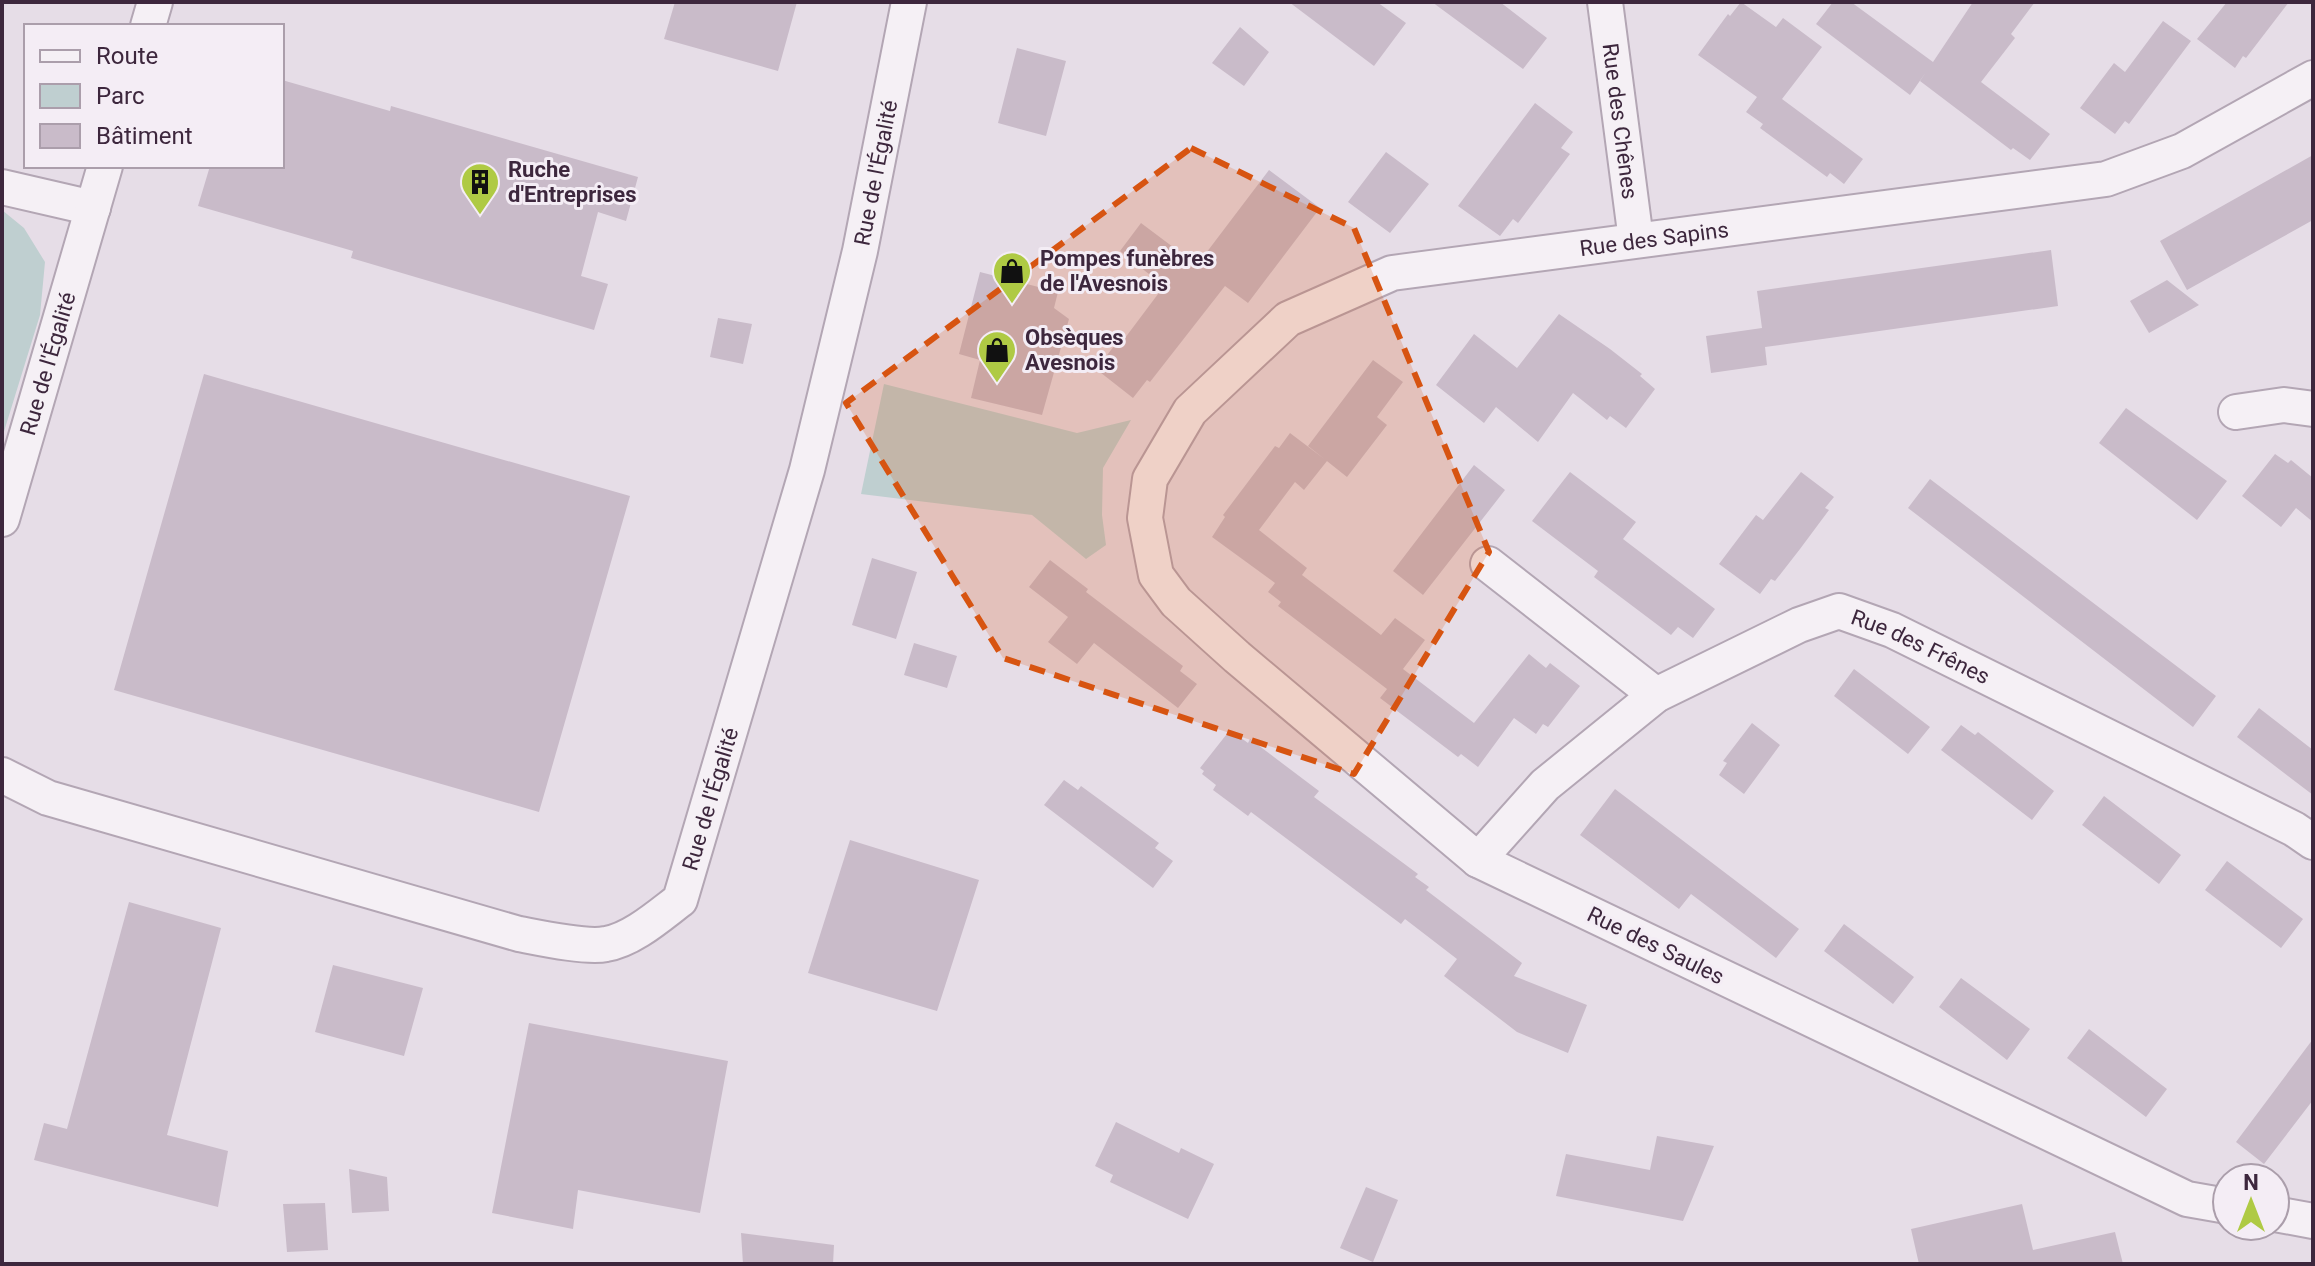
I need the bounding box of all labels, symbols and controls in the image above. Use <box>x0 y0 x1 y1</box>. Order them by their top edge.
legend <box>24 24 284 168</box>
text: Route <box>96 42 158 70</box>
street label: Rue des Chênes <box>1597 42 1643 201</box>
text: Parc <box>96 82 145 110</box>
street label: Rue de l'Égalité <box>849 98 902 248</box>
text: Bâtiment <box>96 122 193 150</box>
place label: Ruche d'Entreprises <box>508 157 637 207</box>
building icon: Ruche d'Entreprises <box>459 161 501 216</box>
street label: Rue des Sapins <box>1578 217 1730 261</box>
place label: Pompes funèbres de l'Avesnois <box>1040 246 1214 296</box>
shop icon: Pompes funèbres de l'Avesnois <box>991 250 1033 305</box>
street label: Rue de l'Égalité <box>15 289 81 438</box>
place label: Obsèques Avesnois <box>1025 325 1124 375</box>
shop icon: Obsèques Avesnois <box>976 329 1018 384</box>
street label: Rue des Frênes <box>1848 604 1994 689</box>
street label: Rue de l'Égalité <box>677 725 743 873</box>
street label: Rue des Saules <box>1583 902 1728 989</box>
north arrow <box>2211 1162 2291 1242</box>
text: N <box>2243 1170 2259 1195</box>

